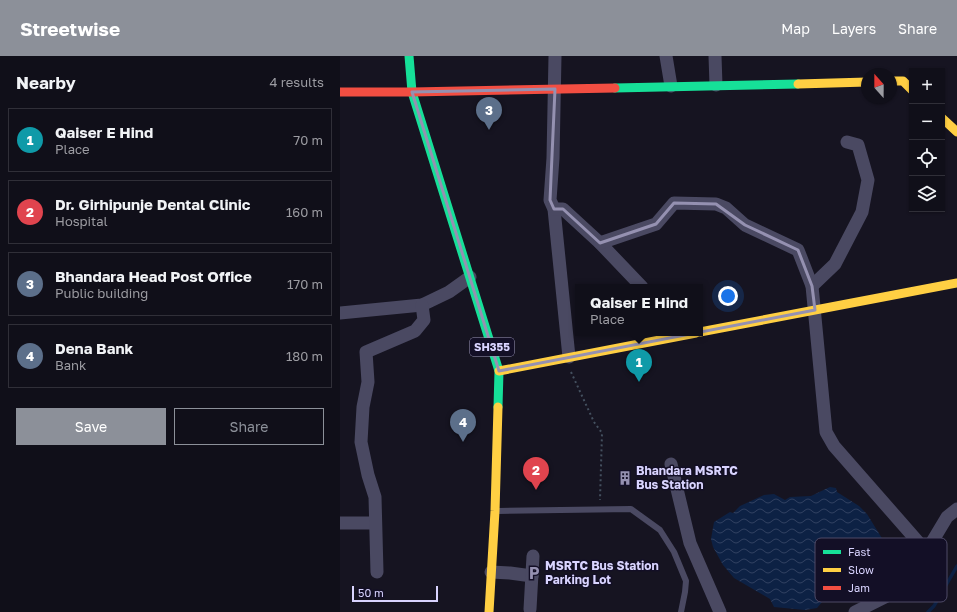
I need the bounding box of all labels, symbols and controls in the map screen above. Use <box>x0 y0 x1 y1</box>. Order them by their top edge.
text: Streetwise <box>20 17 120 40</box>
text: Map <box>781 20 810 37</box>
text: Layers <box>832 20 876 37</box>
text: Share <box>898 20 937 37</box>
north arrow <box>861 68 897 104</box>
map controls <box>909 68 945 212</box>
button: + <box>909 68 945 104</box>
text: Nearby <box>16 72 76 93</box>
text: 4 results <box>270 74 324 90</box>
pin: 3 <box>476 97 502 130</box>
button: − <box>909 104 945 140</box>
text: Qaiser E Hind <box>55 123 153 141</box>
text: 1 <box>27 132 33 148</box>
text: 70 m <box>293 132 323 148</box>
button: locate <box>909 140 945 176</box>
text: Place <box>55 141 90 157</box>
button: layers <box>909 176 945 212</box>
text: Dr. Girhipunje Dental Clinic <box>55 195 250 213</box>
text: 2 <box>26 204 34 220</box>
text: 160 m <box>286 204 323 220</box>
text: Hospital <box>55 213 108 229</box>
text: Bhandara Head Post Office <box>55 267 252 285</box>
text: 3 <box>26 276 34 292</box>
text: 170 m <box>287 276 323 292</box>
popup <box>575 284 703 336</box>
text: Public building <box>55 285 148 301</box>
your location <box>718 286 738 306</box>
text: Qaiser E Hind <box>590 293 688 311</box>
text: Place <box>590 311 625 327</box>
road number: SH355 <box>470 338 514 356</box>
text: Dena Bank <box>55 339 133 357</box>
text: 4 <box>26 348 34 364</box>
text: 180 m <box>286 348 323 364</box>
pin: 1 <box>626 349 652 382</box>
text: Bank <box>55 357 86 373</box>
button: Save <box>16 408 166 445</box>
button: Share <box>174 408 324 445</box>
pin: 4 <box>450 409 476 442</box>
pin: 2 <box>523 457 549 490</box>
place label: Bhandara MSRTC Bus Station <box>636 463 738 492</box>
building icon: Bhandara MSRTC Bus Station <box>617 470 633 486</box>
legend <box>815 538 947 602</box>
text: Fast <box>848 545 871 558</box>
place label: MSRTC Bus Station Parking Lot <box>545 558 659 587</box>
text: Slow <box>848 563 874 576</box>
parking icon: MSRTC Bus Station Parking Lot <box>526 565 542 581</box>
text: Jam <box>848 581 870 594</box>
scale bar <box>352 584 438 603</box>
text: 50 m <box>358 586 384 599</box>

